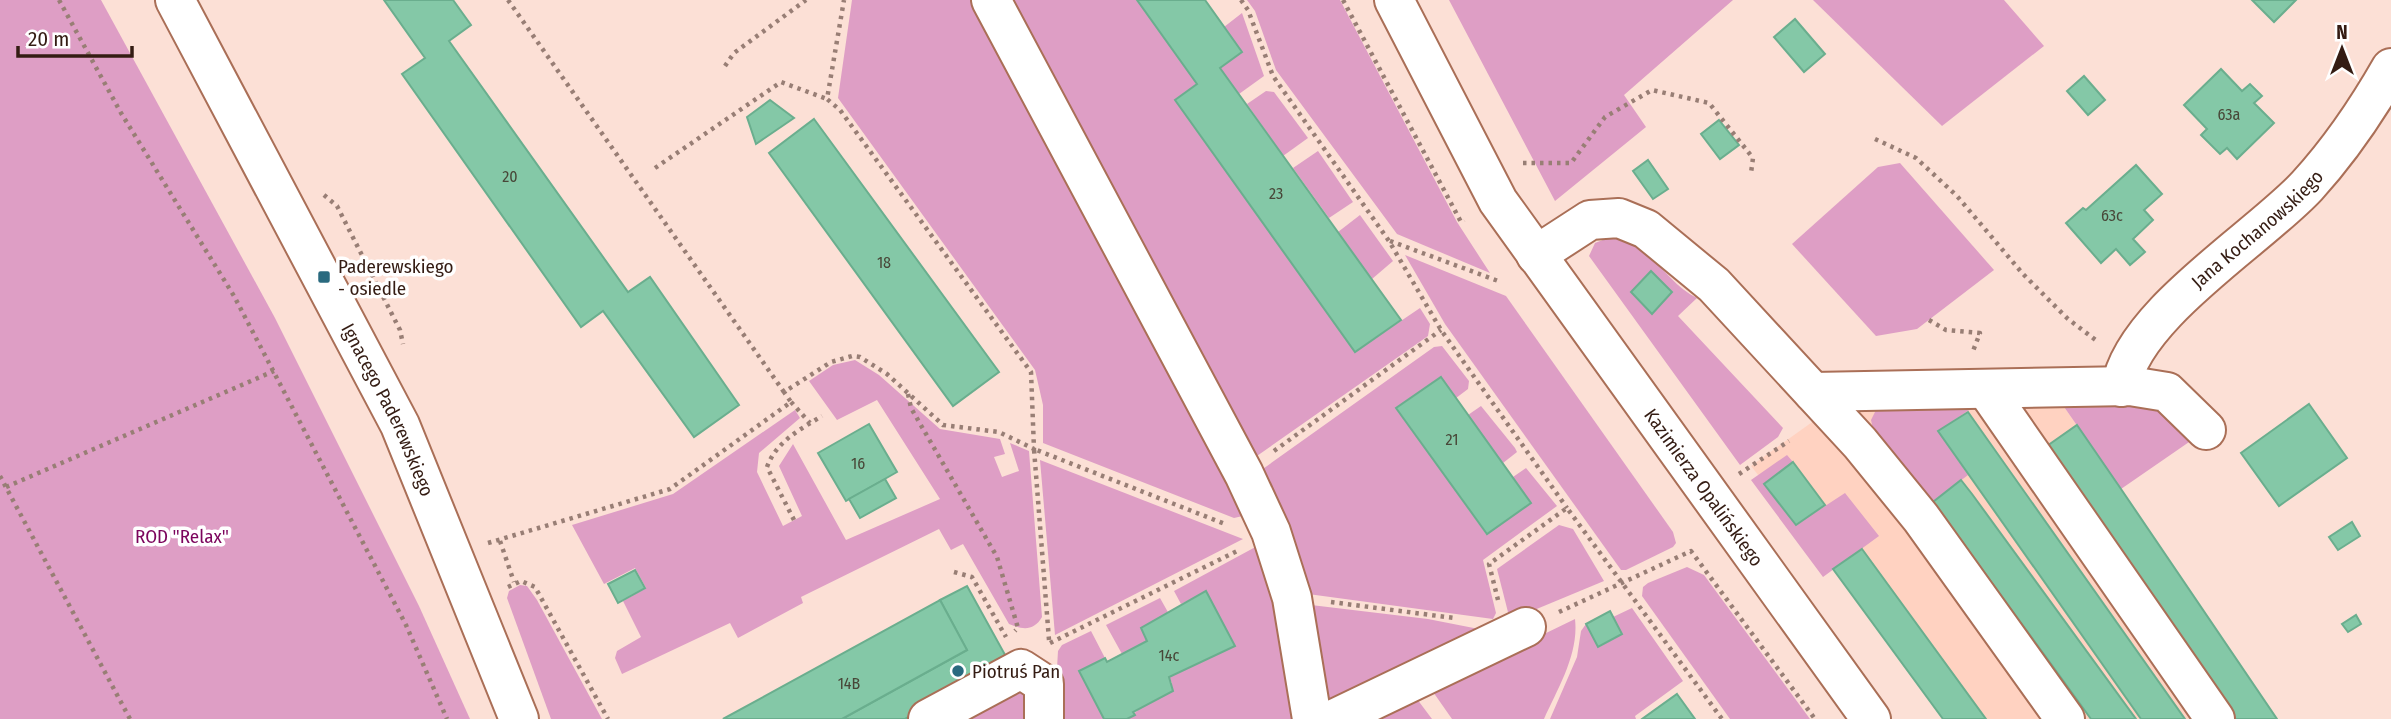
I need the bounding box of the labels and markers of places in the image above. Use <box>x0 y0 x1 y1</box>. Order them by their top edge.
place label: Paderewskiego - osiedle <box>338 255 454 300</box>
marker: Paderewskiego - osiedle <box>316 269 332 285</box>
place label: Piotruś Pan <box>972 660 1060 683</box>
marker: Piotruś Pan <box>950 663 966 679</box>

